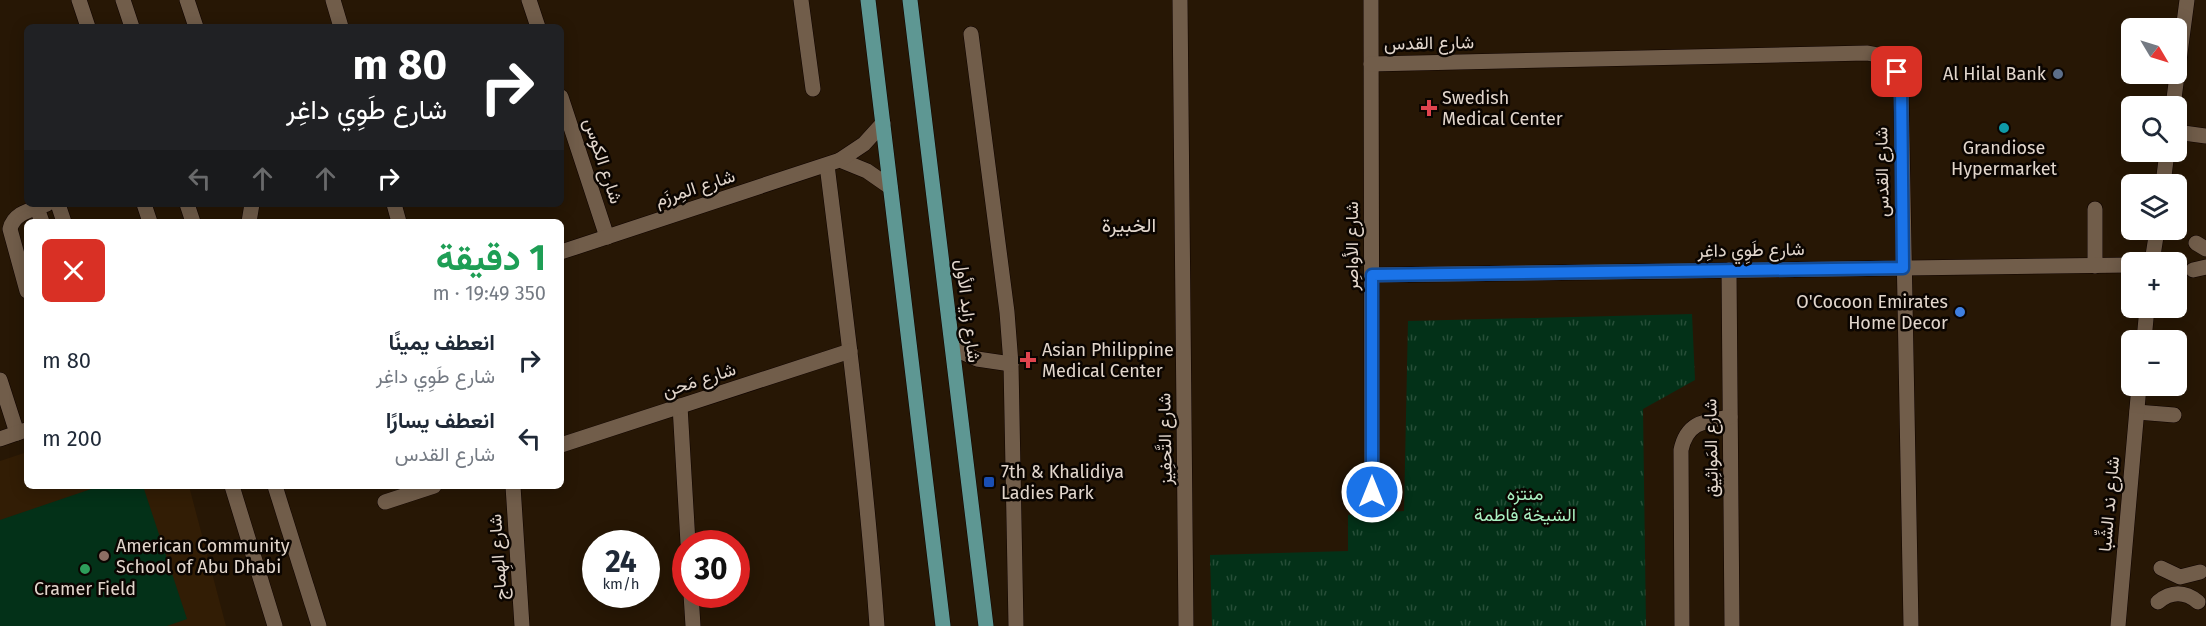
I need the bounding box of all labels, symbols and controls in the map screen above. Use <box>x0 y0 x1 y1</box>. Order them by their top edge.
north arrow <box>2121 18 2187 84</box>
map controls <box>2121 18 2187 396</box>
street label: شارع القدس <box>1384 31 1474 56</box>
text: 80 m <box>353 40 447 90</box>
pin <box>1871 46 1922 97</box>
icon: right <box>468 48 546 126</box>
icon: arrive <box>1880 55 1913 88</box>
place label: Al Hilal Bank <box>1943 63 2047 85</box>
marker: Al Hilal Bank <box>2051 67 2065 81</box>
place label: Swedish Medical Center <box>1442 87 1563 130</box>
text: شارع طَوِي داغِر <box>286 94 447 126</box>
button: search <box>2121 96 2187 162</box>
marker: Swedish Medical Center <box>1420 99 1438 117</box>
street label: شارع الكوس <box>578 115 627 207</box>
marker: Grandiose Hypermarket <box>1997 121 2011 135</box>
street label: شارع القدس <box>1870 127 1895 217</box>
place label: Grandiose Hypermarket <box>1951 137 2058 180</box>
icon: left <box>183 162 216 195</box>
icon: ahead <box>246 162 279 195</box>
icon: ahead <box>309 162 342 195</box>
icon: right <box>372 162 405 195</box>
street label: شارع المِرزَم <box>652 165 738 212</box>
button: layers <box>2121 174 2187 240</box>
street label: شارع الأواصِر <box>1341 201 1364 292</box>
district label: الخبيرة <box>1102 213 1156 238</box>
text: 1 دقيقة <box>436 236 546 280</box>
street label: شارع طَوِي داغِر <box>1696 238 1805 266</box>
button: close <box>42 239 105 302</box>
button: + <box>2121 252 2187 318</box>
street label: شارع زايد الأول <box>950 258 985 364</box>
text: 350 m · 19:49 <box>432 281 546 305</box>
place label: O'Cocoon Emirates Home Decor <box>1796 291 1948 334</box>
marker: O'Cocoon Emirates Home Decor <box>1953 305 1967 319</box>
text: انعطف يمينًا <box>388 329 495 356</box>
button: − <box>2121 330 2187 396</box>
place label: Asian Philippine Medical Center <box>1042 339 1174 382</box>
icon: right <box>513 344 546 377</box>
text: 80 m <box>42 347 91 374</box>
marker: Asian Philippine Medical Center <box>1019 351 1037 369</box>
street label: شارع مَحن <box>660 358 739 403</box>
text: شارع طَوِي داغِر <box>376 364 495 388</box>
street label: شارع التَّحفِيز <box>1153 393 1178 486</box>
street label: شارع المَواثِيق <box>1699 398 1724 498</box>
text: انعطف يسارًا <box>386 407 495 434</box>
icon: left <box>513 422 546 455</box>
text: 200 m <box>42 425 102 452</box>
text: شارع القدس <box>395 442 495 466</box>
street label: شارع ند الشِّبا <box>2092 455 2125 553</box>
position arrow <box>1340 460 1404 524</box>
place label: 7th & Khalidiya Ladies Park <box>1001 461 1124 504</box>
marker: 7th & Khalidiya Ladies Park <box>982 475 996 489</box>
park label: منتزه الشيخة فاطمة <box>1474 483 1576 526</box>
street label: شارع الهِماج <box>484 513 516 601</box>
speed limit sign: 30 <box>672 530 750 608</box>
place label: American Community School of Abu Dhabi <box>116 535 290 578</box>
text: 24 <box>605 544 637 580</box>
marker: American Community School of Abu Dhabi <box>97 549 111 563</box>
marker: Cramer Field <box>78 562 92 576</box>
text: km/h <box>602 575 640 593</box>
place label: Cramer Field <box>34 578 136 600</box>

